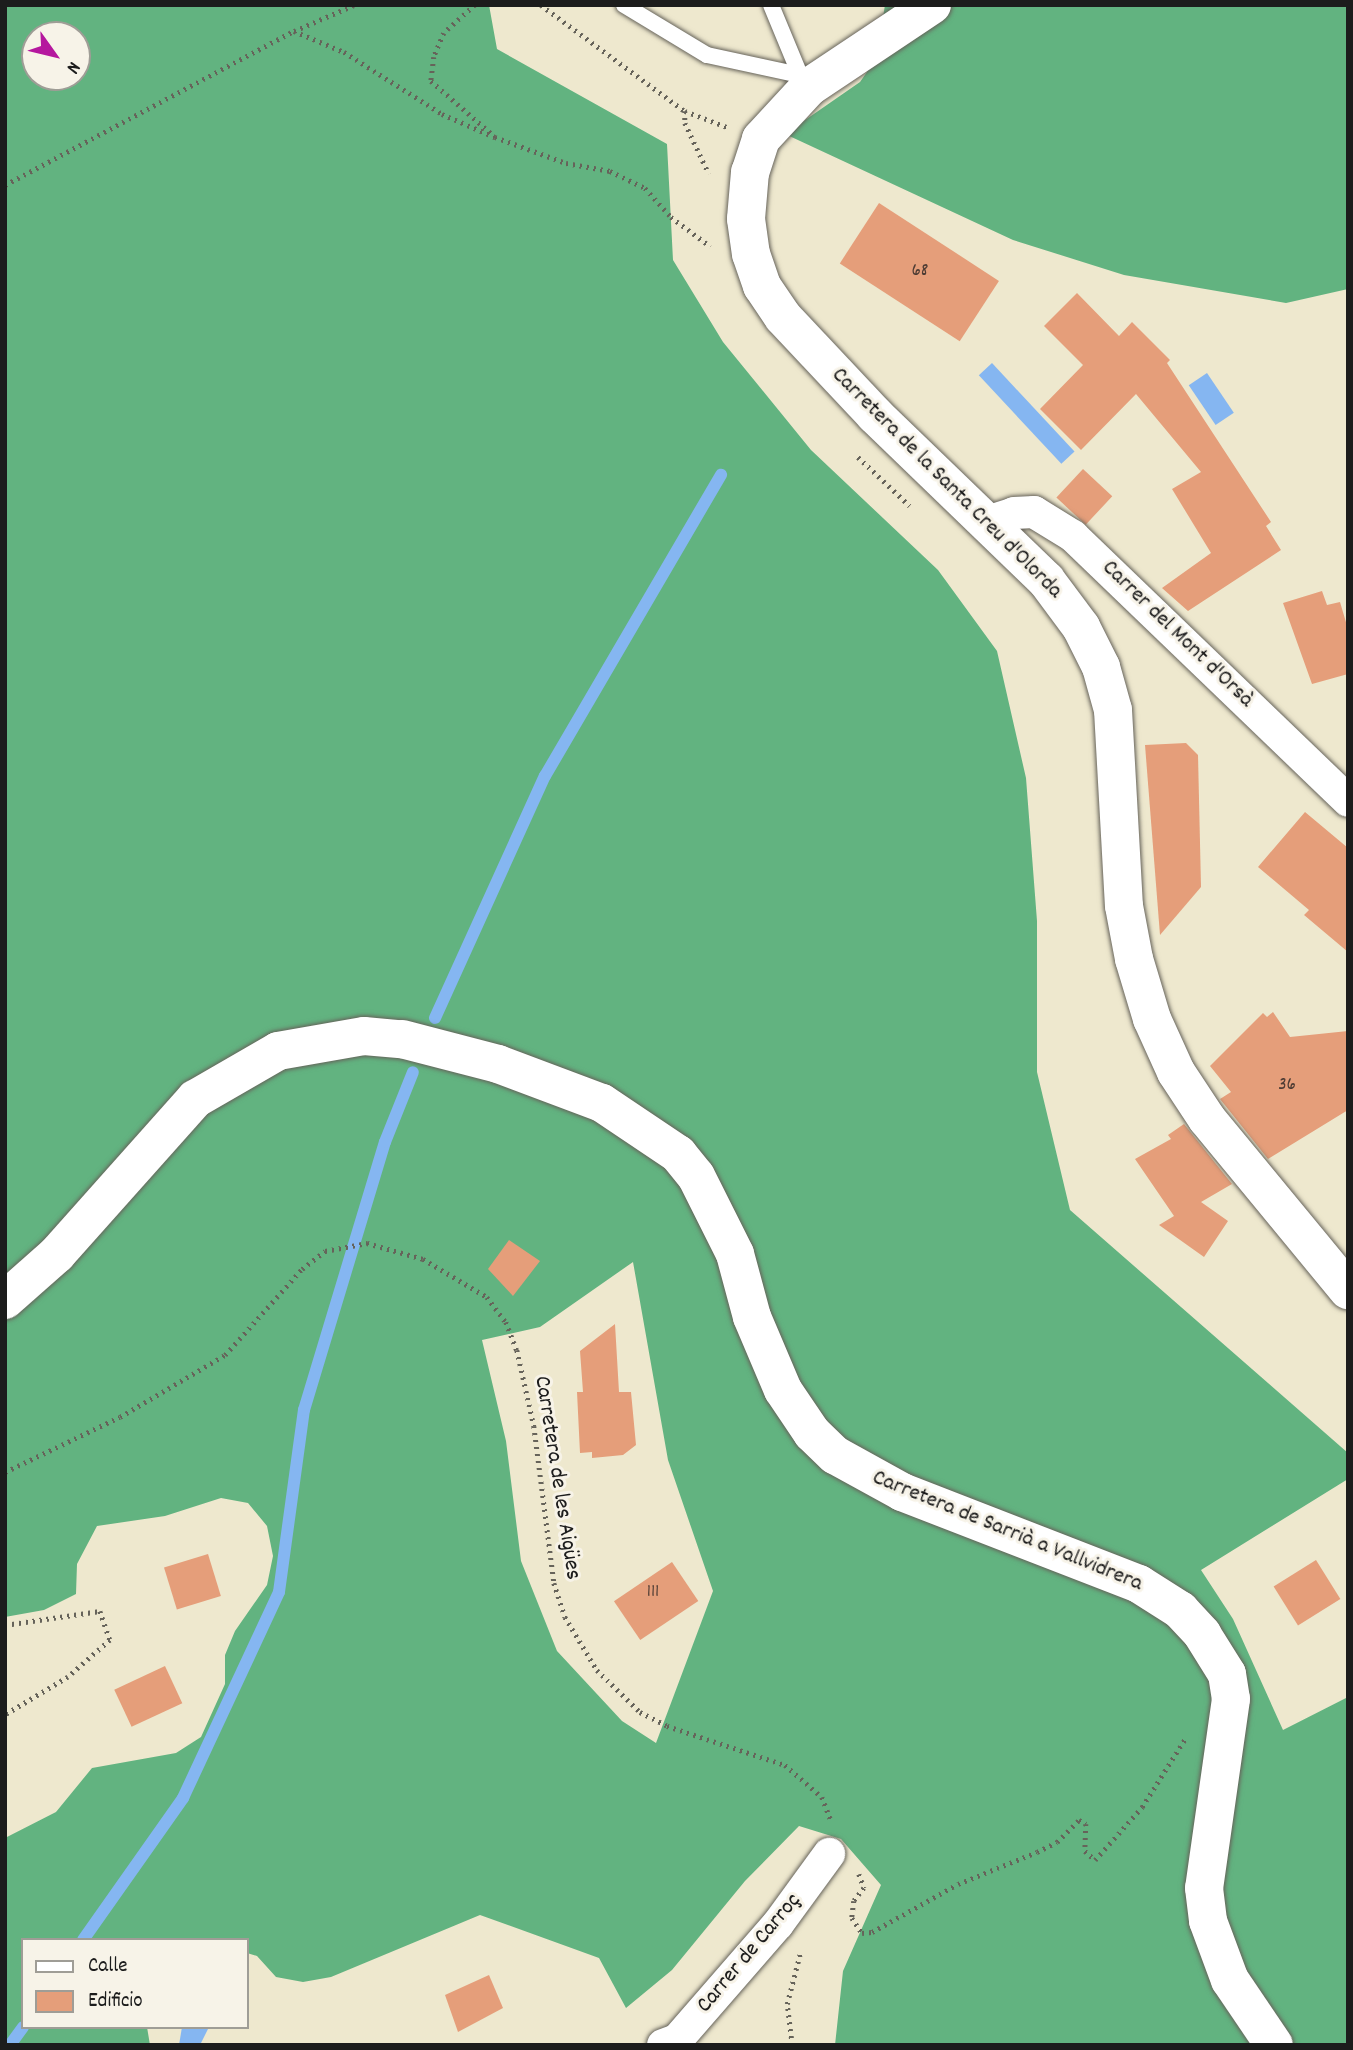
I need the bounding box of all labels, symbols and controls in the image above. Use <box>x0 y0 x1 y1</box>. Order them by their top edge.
north arrow <box>21 21 91 91</box>
text: N <box>58 55 86 78</box>
house number: 68 <box>912 261 928 283</box>
street label: Carretera de la Santa Creu d'Olorda <box>825 363 1067 605</box>
street label: Carrer del Mont d'Orsà <box>1095 555 1259 715</box>
house number: 36 <box>1278 1075 1296 1097</box>
street label: Carretera de les Aigües <box>526 1374 586 1582</box>
street label: Carretera de Sarrià a Vallvidrera <box>868 1465 1146 1599</box>
house number: 111 <box>647 1582 659 1604</box>
street label: Carrer de Carroç <box>692 1888 808 2020</box>
legend <box>21 1938 248 2029</box>
text: Calle <box>88 1952 127 1982</box>
text: Edificio <box>88 1987 143 2017</box>

